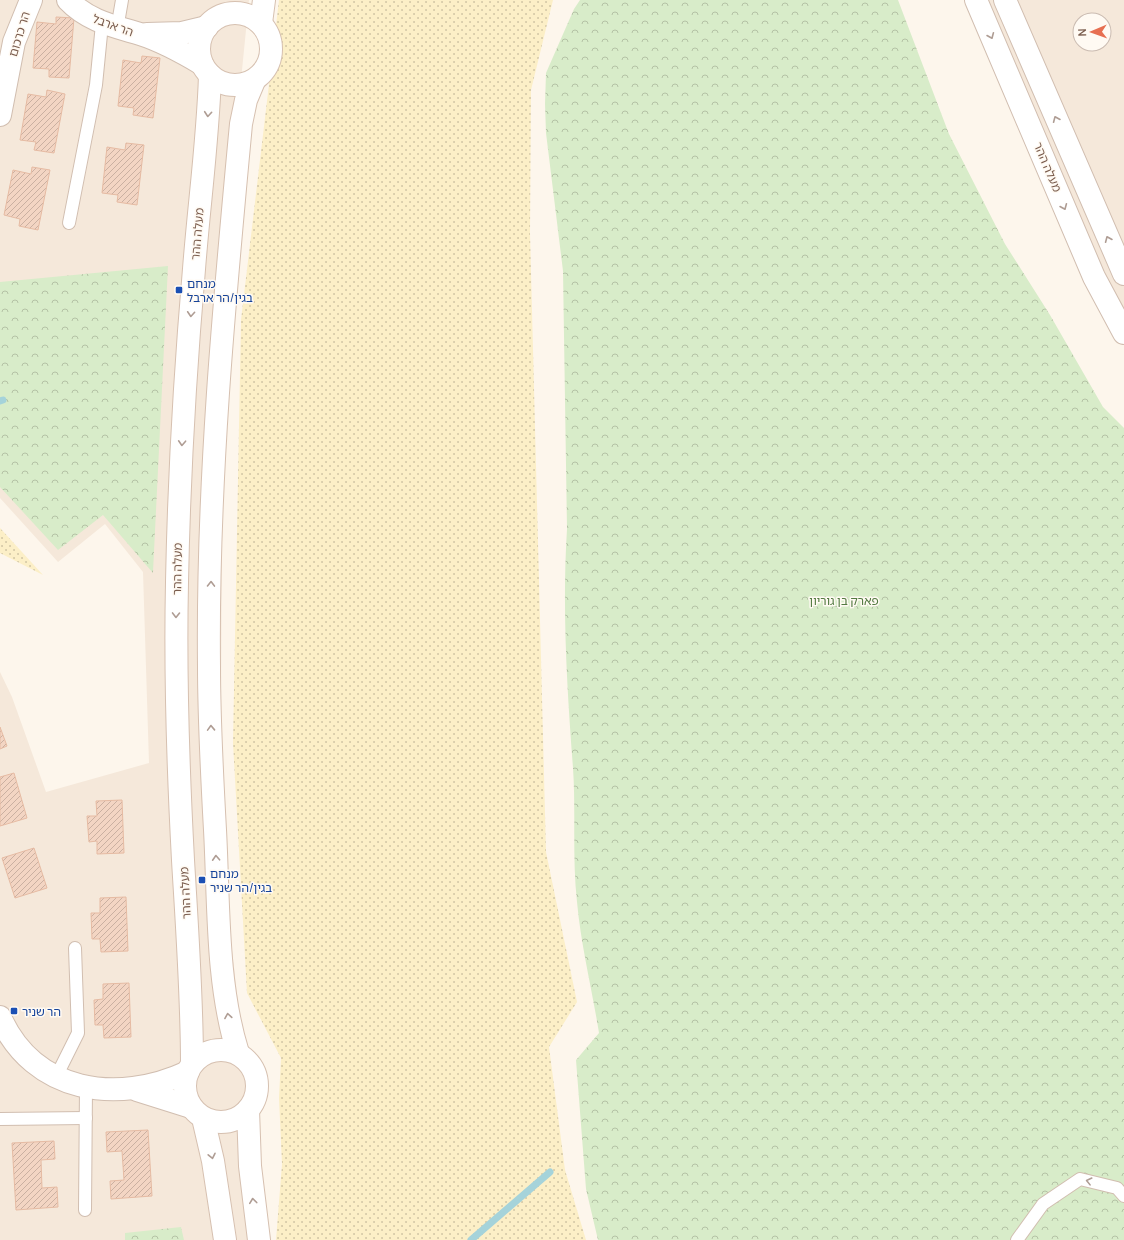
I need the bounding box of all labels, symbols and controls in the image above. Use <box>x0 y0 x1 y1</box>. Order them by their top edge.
street label: הר כרכום <box>4 9 34 59</box>
street label: הר ארבל <box>90 10 136 40</box>
north arrow <box>1072 12 1112 52</box>
text: N <box>1074 28 1089 37</box>
one-way arrow <box>987 32 995 39</box>
one-way arrow <box>204 111 213 117</box>
one-way arrow <box>1053 116 1061 124</box>
street label: מעלה ההר <box>1030 139 1066 195</box>
one-way arrow <box>1060 203 1068 210</box>
street label: מעלה ההר <box>186 207 208 261</box>
one-way arrow <box>1104 235 1112 242</box>
place label: מנחם בגין/הר ארבל <box>187 275 253 306</box>
marker: מנחם בגין/הר ארבל <box>174 285 184 295</box>
one-way arrow <box>186 311 195 317</box>
one-way arrow <box>178 440 187 446</box>
street label: מעלה ההר <box>168 543 186 595</box>
one-way arrow <box>206 581 215 587</box>
park label: פארק בן גוריון <box>809 592 879 609</box>
one-way arrow <box>172 612 181 618</box>
one-way arrow <box>206 725 215 731</box>
one-way arrow <box>212 855 221 861</box>
place label: מנחם בגין/הר שניר <box>210 865 272 896</box>
street label: מעלה ההר <box>175 866 195 920</box>
marker: מנחם בגין/הר שניר <box>197 875 207 885</box>
place label: הר שניר <box>22 1003 61 1020</box>
marker: הר שניר <box>9 1006 19 1016</box>
one-way arrow <box>224 1013 233 1019</box>
one-way arrow <box>207 1153 215 1159</box>
one-way arrow <box>1086 1178 1092 1186</box>
one-way arrow <box>249 1198 258 1204</box>

